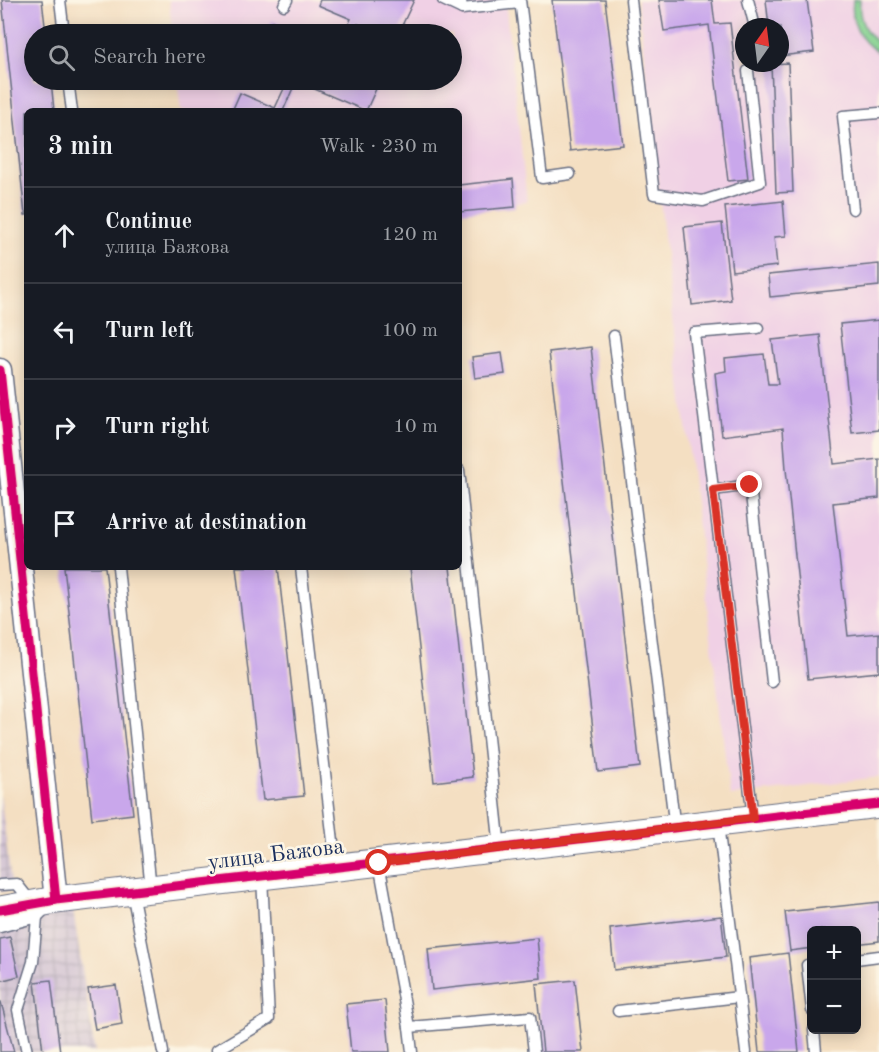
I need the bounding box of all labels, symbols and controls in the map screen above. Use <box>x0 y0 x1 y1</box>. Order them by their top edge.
north arrow <box>735 18 789 72</box>
search box <box>24 24 462 90</box>
icon: search <box>45 41 78 74</box>
text: Search here <box>93 46 206 68</box>
text: 3 min <box>48 134 113 160</box>
text: Walk · 230 m <box>319 137 438 157</box>
text: Continue <box>105 211 192 233</box>
icon: ahead <box>48 219 81 252</box>
text: 120 m <box>382 225 438 245</box>
text: улица Бажова <box>105 238 230 258</box>
icon: left <box>48 315 81 348</box>
text: Turn left <box>105 320 194 342</box>
text: 100 m <box>382 321 438 341</box>
icon: right <box>48 411 81 444</box>
text: Turn right <box>105 416 209 438</box>
text: 10 m <box>393 417 438 437</box>
route end <box>736 471 762 497</box>
icon: arrive <box>48 507 81 540</box>
text: Arrive at destination <box>105 512 307 534</box>
street label: улица Бажова <box>207 836 345 874</box>
route start <box>365 849 391 875</box>
map controls <box>807 926 861 1034</box>
button: + <box>807 926 861 980</box>
button: − <box>807 980 861 1034</box>

